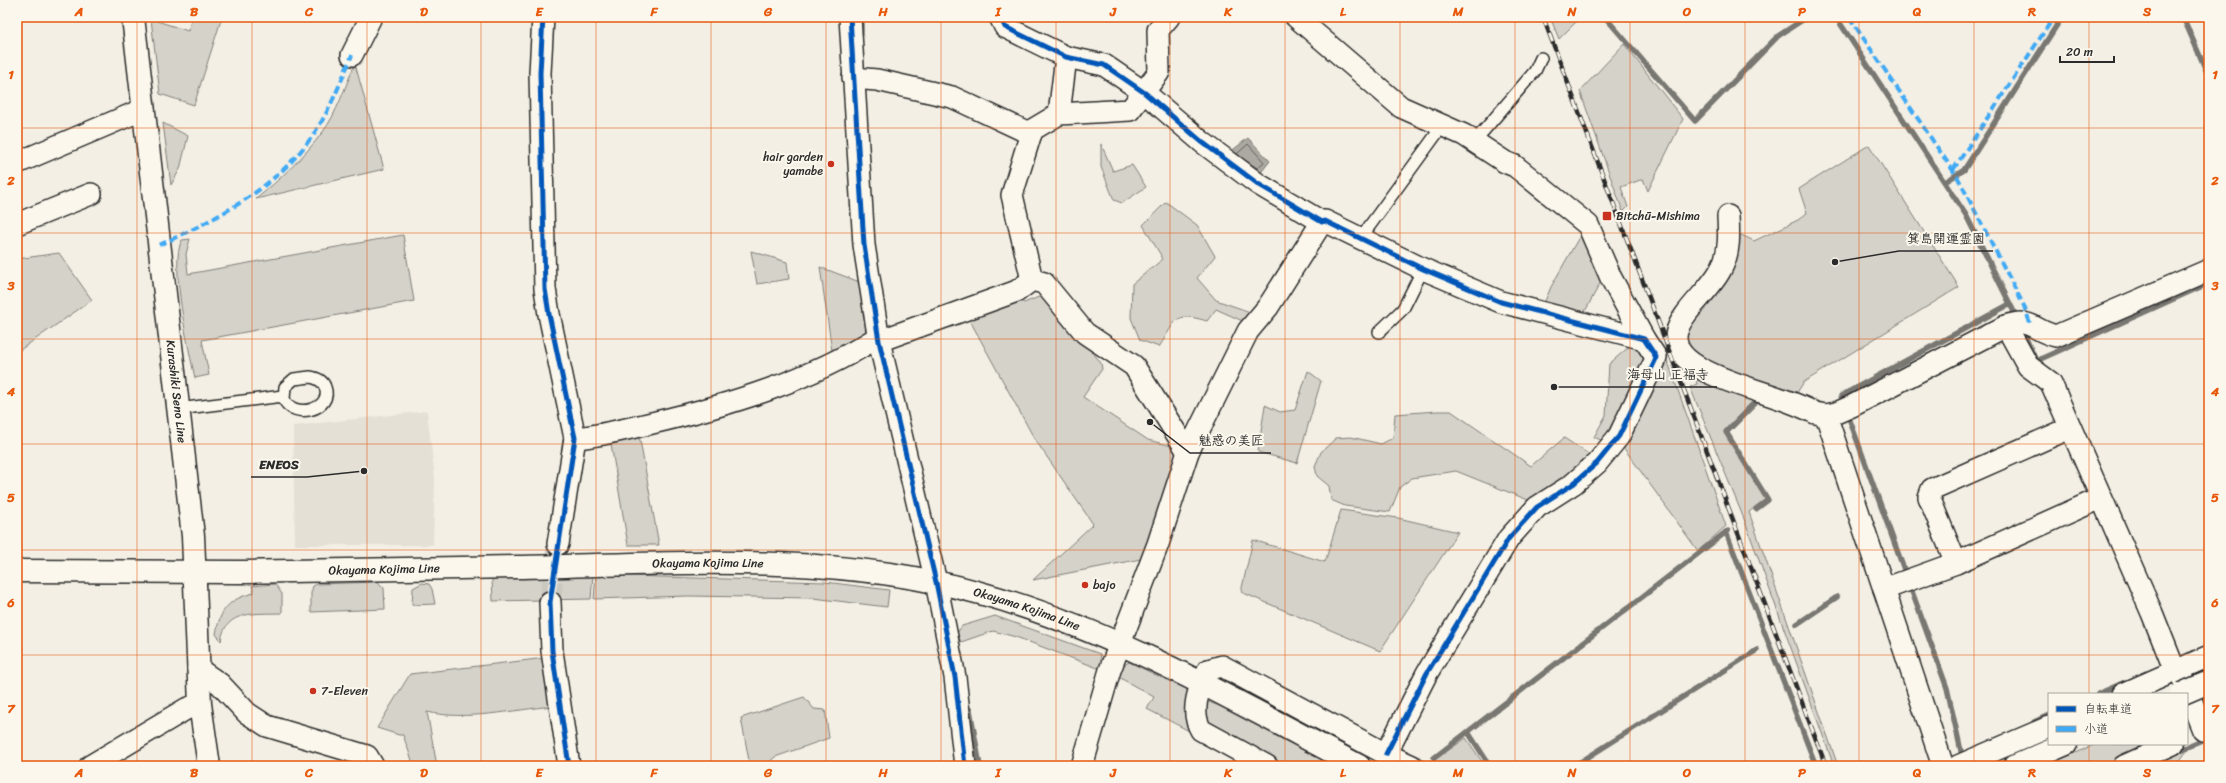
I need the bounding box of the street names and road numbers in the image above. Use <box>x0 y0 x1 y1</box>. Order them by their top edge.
street label: Kurashiki Seno Line <box>159 339 193 444</box>
street label: Okayama Kojima Line <box>652 552 764 574</box>
street label: Okayama Kojima Line <box>328 557 440 582</box>
street label: Okayama Kojima Line <box>971 581 1083 637</box>

